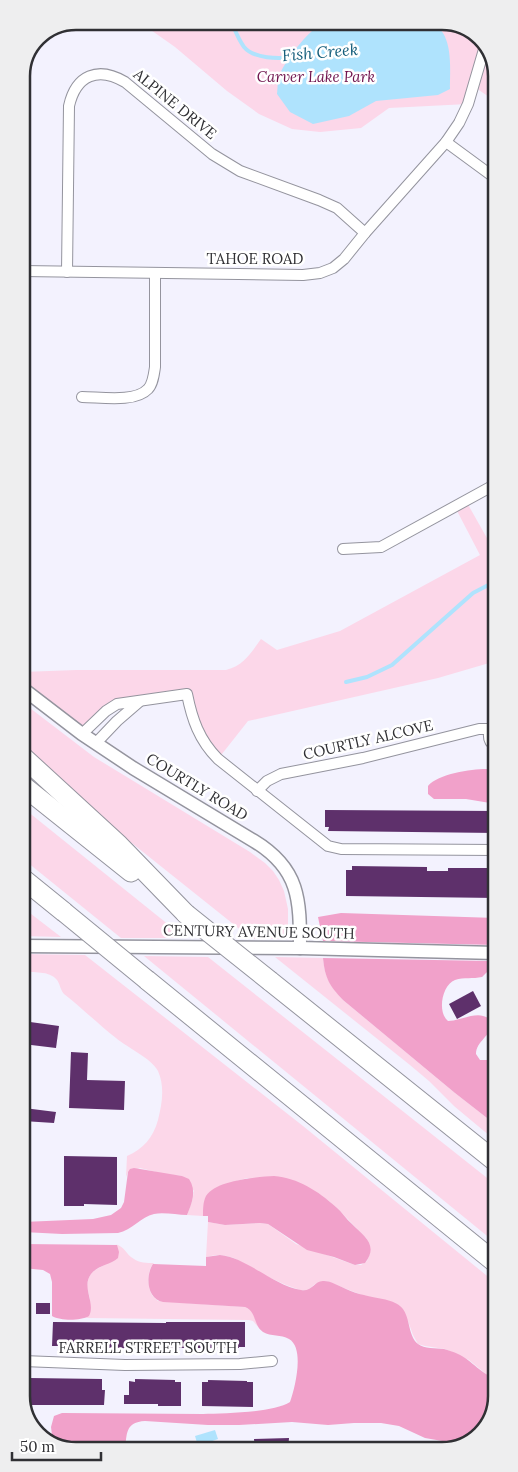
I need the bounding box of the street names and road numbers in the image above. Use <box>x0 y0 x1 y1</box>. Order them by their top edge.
street label: ALPINE DRIVE <box>129 64 221 143</box>
street label: TAHOE ROAD <box>207 249 303 268</box>
street label: COURTLY ALCOVE <box>301 715 435 764</box>
street label: COURTLY ROAD <box>143 749 252 824</box>
street label: CENTURY AVENUE SOUTH <box>163 920 355 943</box>
street label: FARRELL STREET SOUTH <box>58 1338 238 1357</box>

